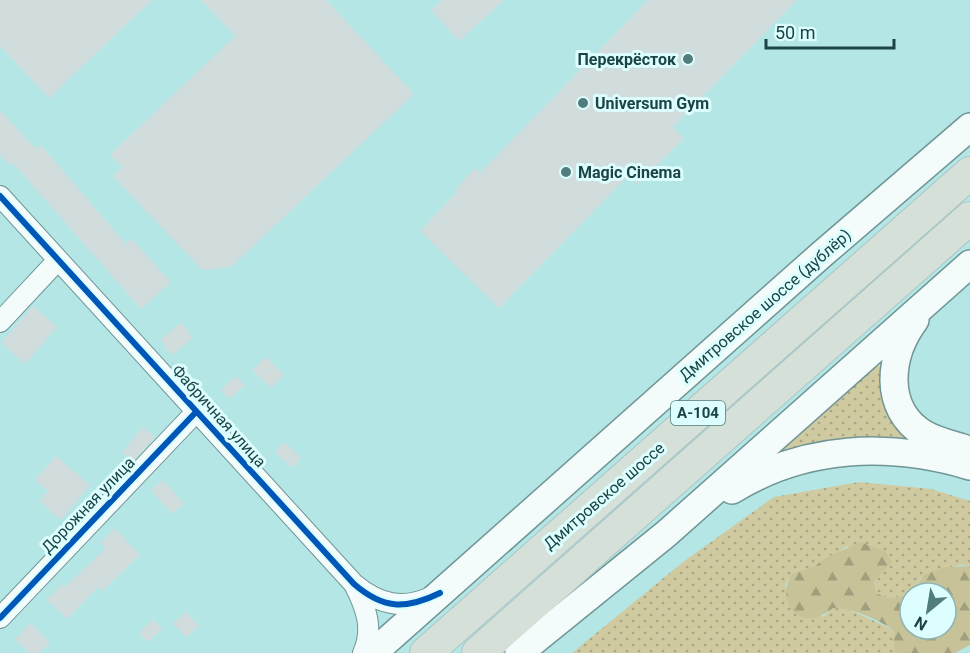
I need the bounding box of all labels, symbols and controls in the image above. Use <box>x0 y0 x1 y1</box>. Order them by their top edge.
scale bar <box>766 12 894 50</box>
text: 50 m <box>775 22 815 43</box>
place label: Перекрёсток <box>577 50 677 69</box>
marker: Перекрёсток <box>681 52 695 66</box>
place label: Universum Gym <box>595 94 709 113</box>
marker: Universum Gym <box>576 96 590 110</box>
place label: Magic Cinema <box>578 163 681 182</box>
marker: Magic Cinema <box>559 165 573 179</box>
street label: Дмитровское шоссе (дублёр) <box>675 225 855 385</box>
street label: Фабричная улица <box>168 361 270 471</box>
road number: А-104 <box>671 401 725 425</box>
street label: Дмитровское шоссе <box>540 438 668 554</box>
street label: Дорожная улица <box>37 453 139 557</box>
north arrow <box>898 581 958 641</box>
text: N <box>911 613 930 635</box>

